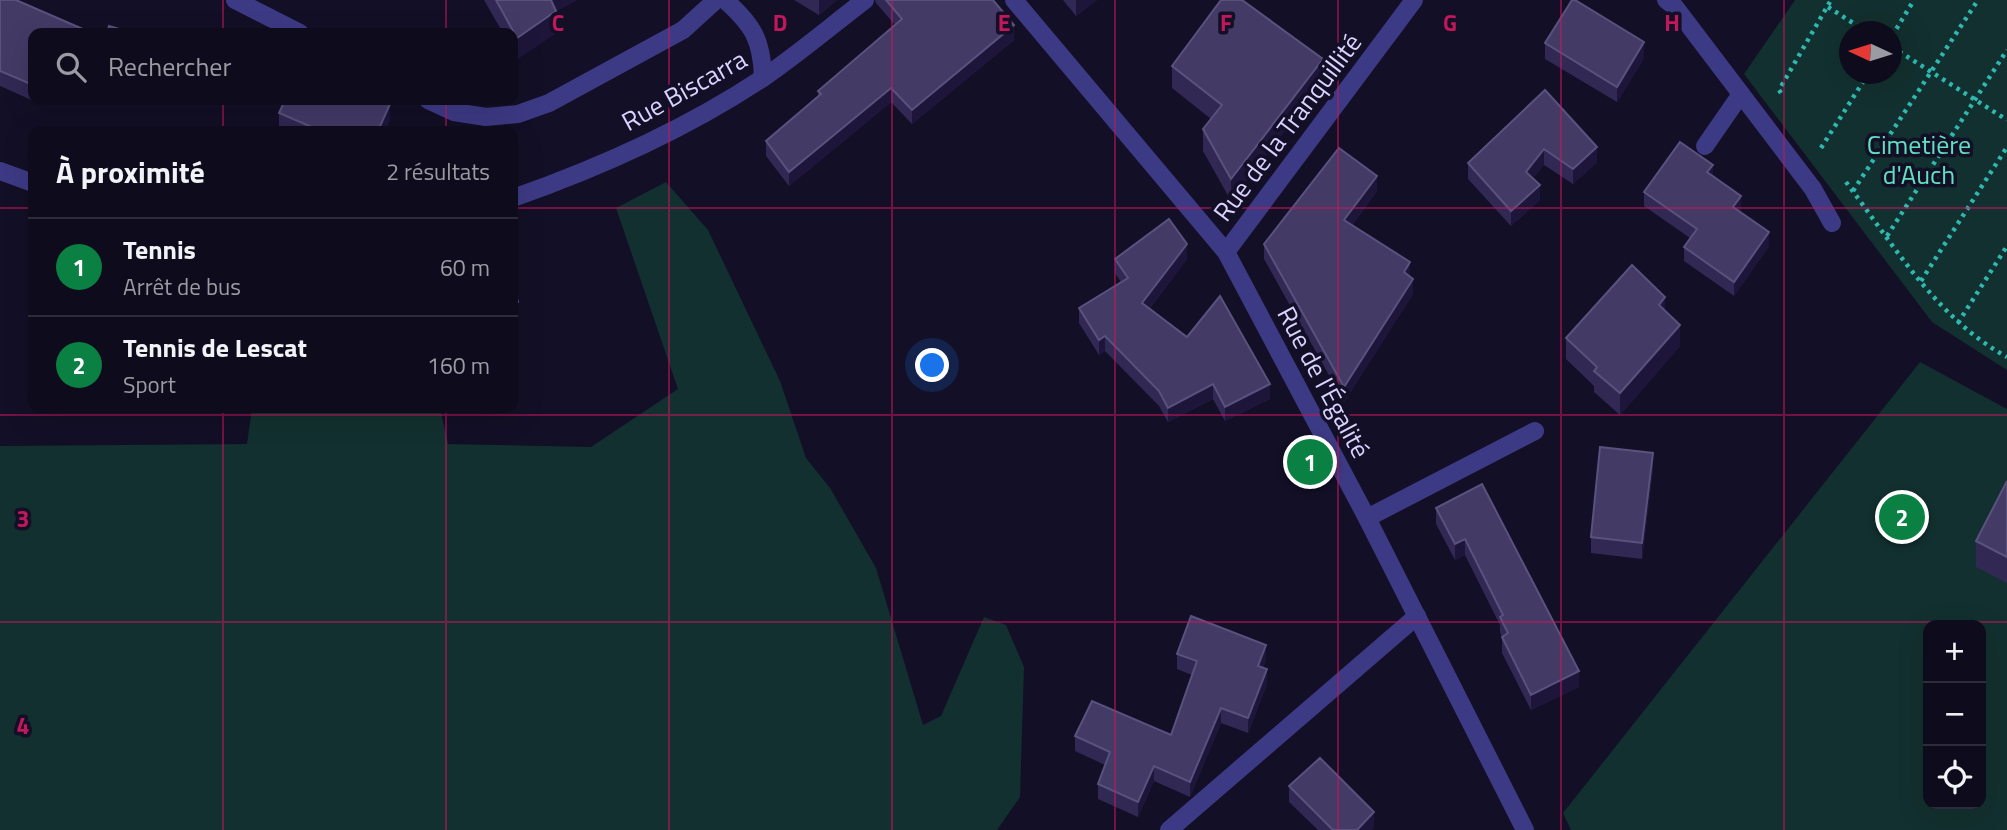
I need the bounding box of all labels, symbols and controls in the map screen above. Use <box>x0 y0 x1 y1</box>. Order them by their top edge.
text: C <box>552 5 564 40</box>
text: D <box>773 5 787 40</box>
text: E <box>998 5 1010 40</box>
text: F <box>1220 5 1232 40</box>
text: G <box>1443 5 1457 40</box>
text: H <box>1664 5 1680 40</box>
north arrow <box>1839 21 1902 84</box>
street label: Rue de la Tranquillité <box>1203 25 1371 229</box>
search box <box>28 28 518 105</box>
street label: Rue Biscarra <box>614 40 754 140</box>
text: Rechercher <box>108 47 232 86</box>
icon: search <box>52 48 90 86</box>
park label: Cimetière d'Auch <box>1867 125 1971 194</box>
text: À proximité <box>56 149 205 195</box>
text: 2 résultats <box>386 154 490 189</box>
text: Tennis <box>123 230 196 269</box>
text: 1 <box>73 250 85 285</box>
text: 60 m <box>440 250 490 285</box>
text: Arrêt de bus <box>123 269 241 304</box>
street label: Rue de l'Égalité <box>1268 299 1380 465</box>
text: Tennis de Lescat <box>123 328 307 367</box>
text: 2 <box>73 348 85 383</box>
text: 160 m <box>427 348 490 383</box>
your location <box>915 348 949 382</box>
text: Sport <box>123 367 176 402</box>
pin: 1 <box>1287 436 1333 488</box>
pin: 2 <box>1879 491 1925 543</box>
text: 3 <box>17 501 29 536</box>
map controls <box>1923 620 1986 809</box>
button: + <box>1923 620 1986 683</box>
button: − <box>1923 683 1986 746</box>
text: 4 <box>17 708 29 743</box>
button: locate <box>1923 746 1986 809</box>

